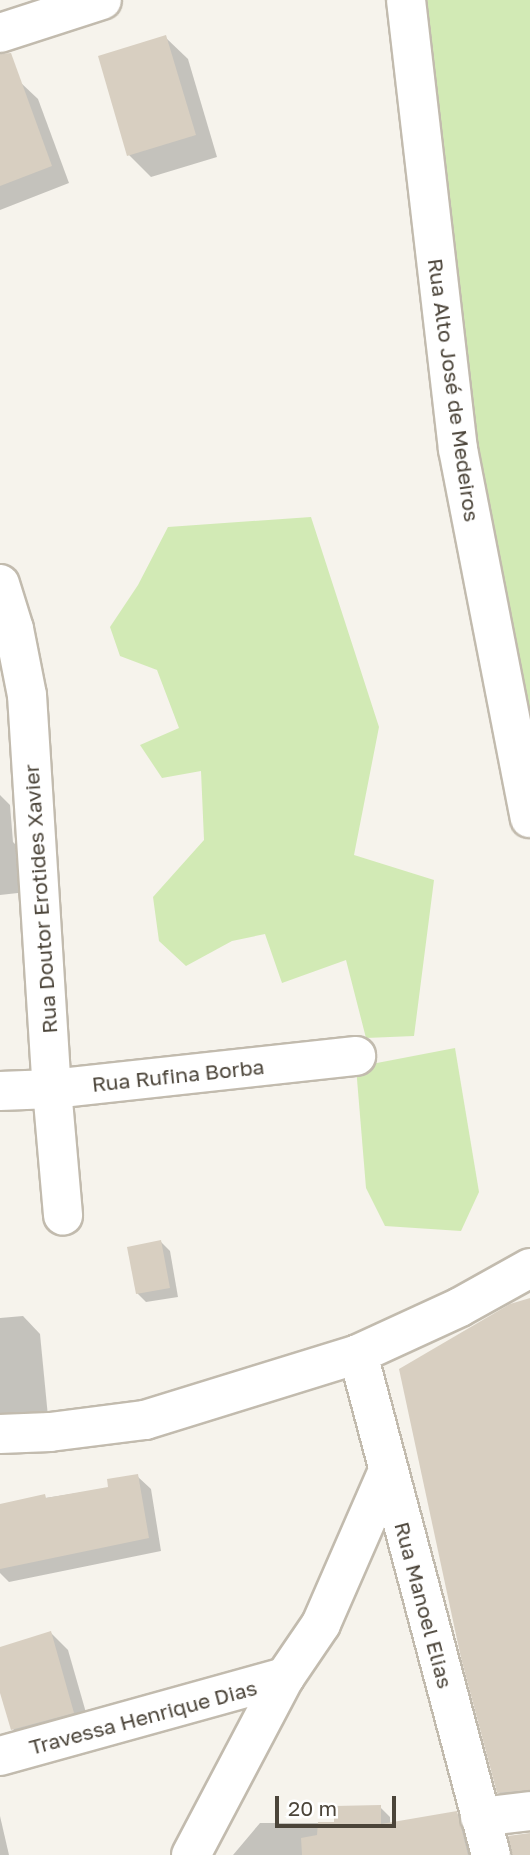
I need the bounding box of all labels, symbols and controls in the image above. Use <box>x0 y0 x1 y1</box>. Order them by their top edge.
street label: Rua Alto José de Medeiros <box>423 257 485 523</box>
street label: Rua Doutor Erotides Xavier <box>18 764 62 1034</box>
street label: Rua Rufina Borba <box>91 1053 265 1097</box>
street label: Rua Manoel Elias <box>390 1519 458 1691</box>
street label: Travessa Henrique Dias <box>26 1674 260 1760</box>
scale bar <box>278 1782 399 1826</box>
text: 20 m <box>288 1795 337 1821</box>

